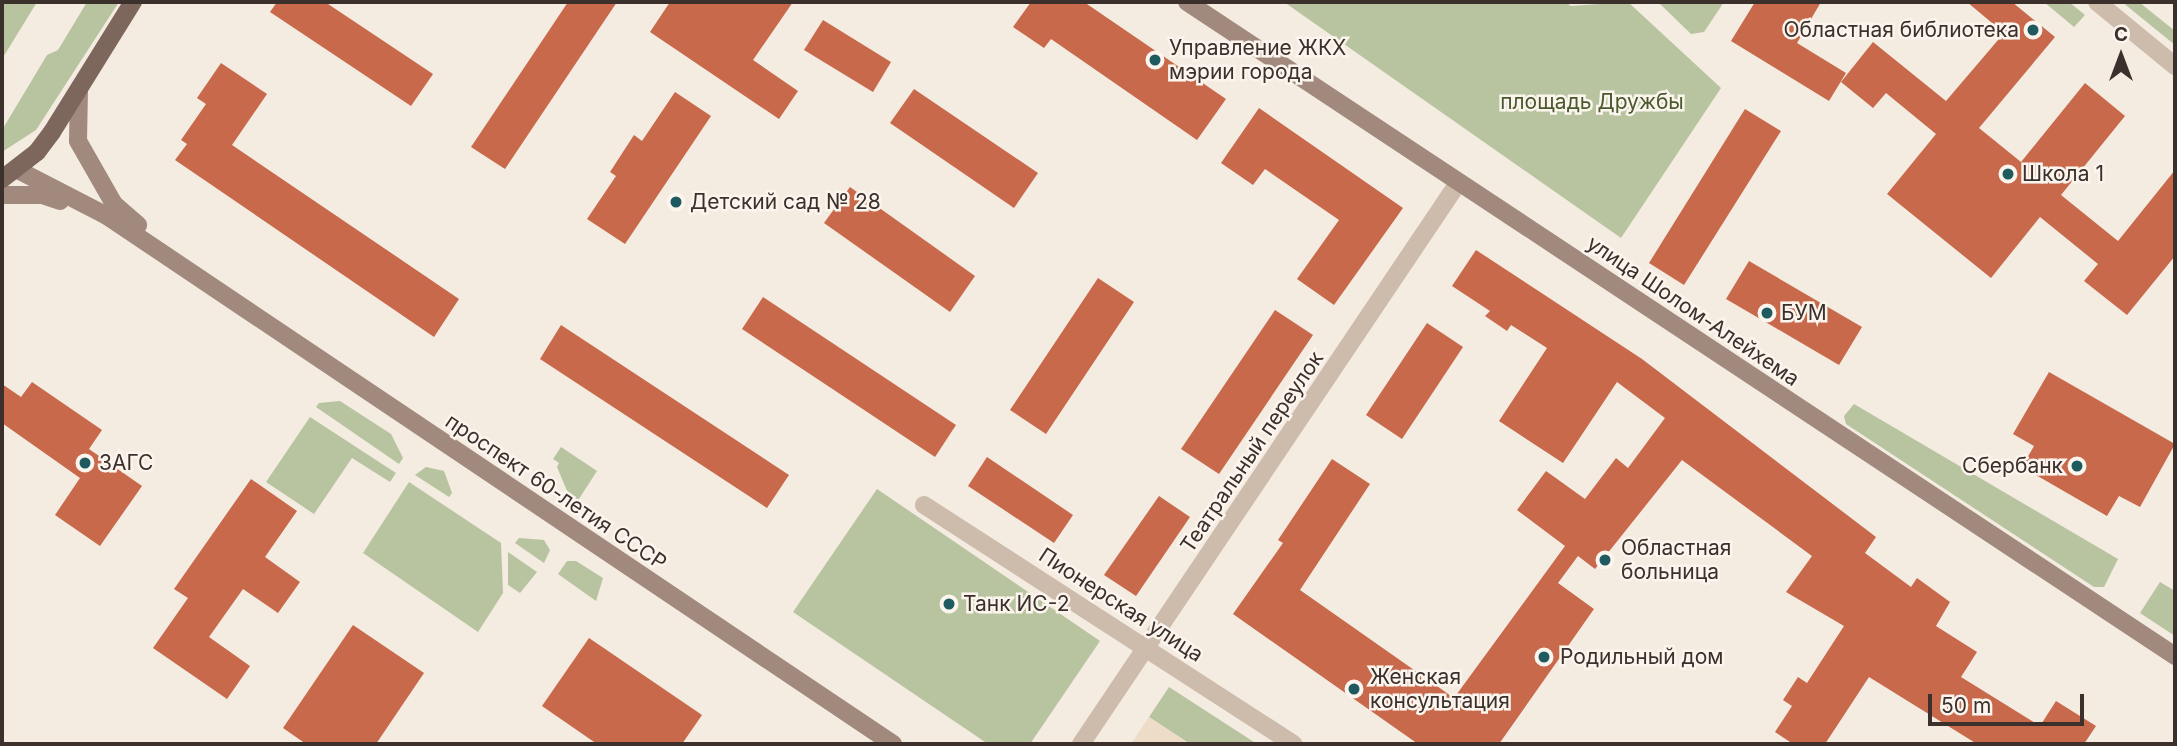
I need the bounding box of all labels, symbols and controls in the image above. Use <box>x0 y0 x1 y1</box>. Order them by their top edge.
place label: Областная библиотека <box>1784 17 2019 43</box>
north arrow <box>2086 21 2156 91</box>
marker: Областная библиотека <box>2025 22 2041 38</box>
text: С <box>2114 23 2128 46</box>
place label: Управление ЖКХ мэрии города <box>1169 35 1346 85</box>
marker: Управление ЖКХ мэрии города <box>1147 52 1163 68</box>
park label: площадь Дружбы <box>1500 89 1684 115</box>
place label: Школа 1 <box>2022 161 2104 187</box>
marker: Школа 1 <box>2000 166 2016 182</box>
place label: Детский сад № 28 <box>690 189 881 215</box>
marker: Детский сад № 28 <box>668 194 684 210</box>
street label: улица Шолом-Алейхема <box>1582 231 1804 391</box>
place label: БУМ <box>1781 300 1827 326</box>
marker: БУМ <box>1759 305 1775 321</box>
street label: Театральный переулок <box>1175 347 1329 557</box>
street label: проспект 60-летия СССР <box>441 409 671 575</box>
place label: ЗАГС <box>99 450 153 476</box>
place label: Сбербанк <box>1962 453 2063 479</box>
marker: ЗАГС <box>77 455 93 471</box>
marker: Сбербанк <box>2069 458 2085 474</box>
place label: Областная больница <box>1621 535 1731 585</box>
street label: Пионерская улица <box>1034 543 1208 667</box>
marker: Областная больница <box>1595 550 1615 570</box>
place label: Танк ИС-2 <box>963 591 1069 617</box>
marker: Танк ИС-2 <box>941 596 957 612</box>
place label: Родильный дом <box>1560 644 1723 670</box>
marker: Родильный дом <box>1534 647 1554 667</box>
place label: Женская консультация <box>1370 664 1510 714</box>
marker: Женская консультация <box>1344 679 1364 699</box>
scale bar <box>1932 680 2088 724</box>
text: 50 m <box>1941 693 1991 718</box>

